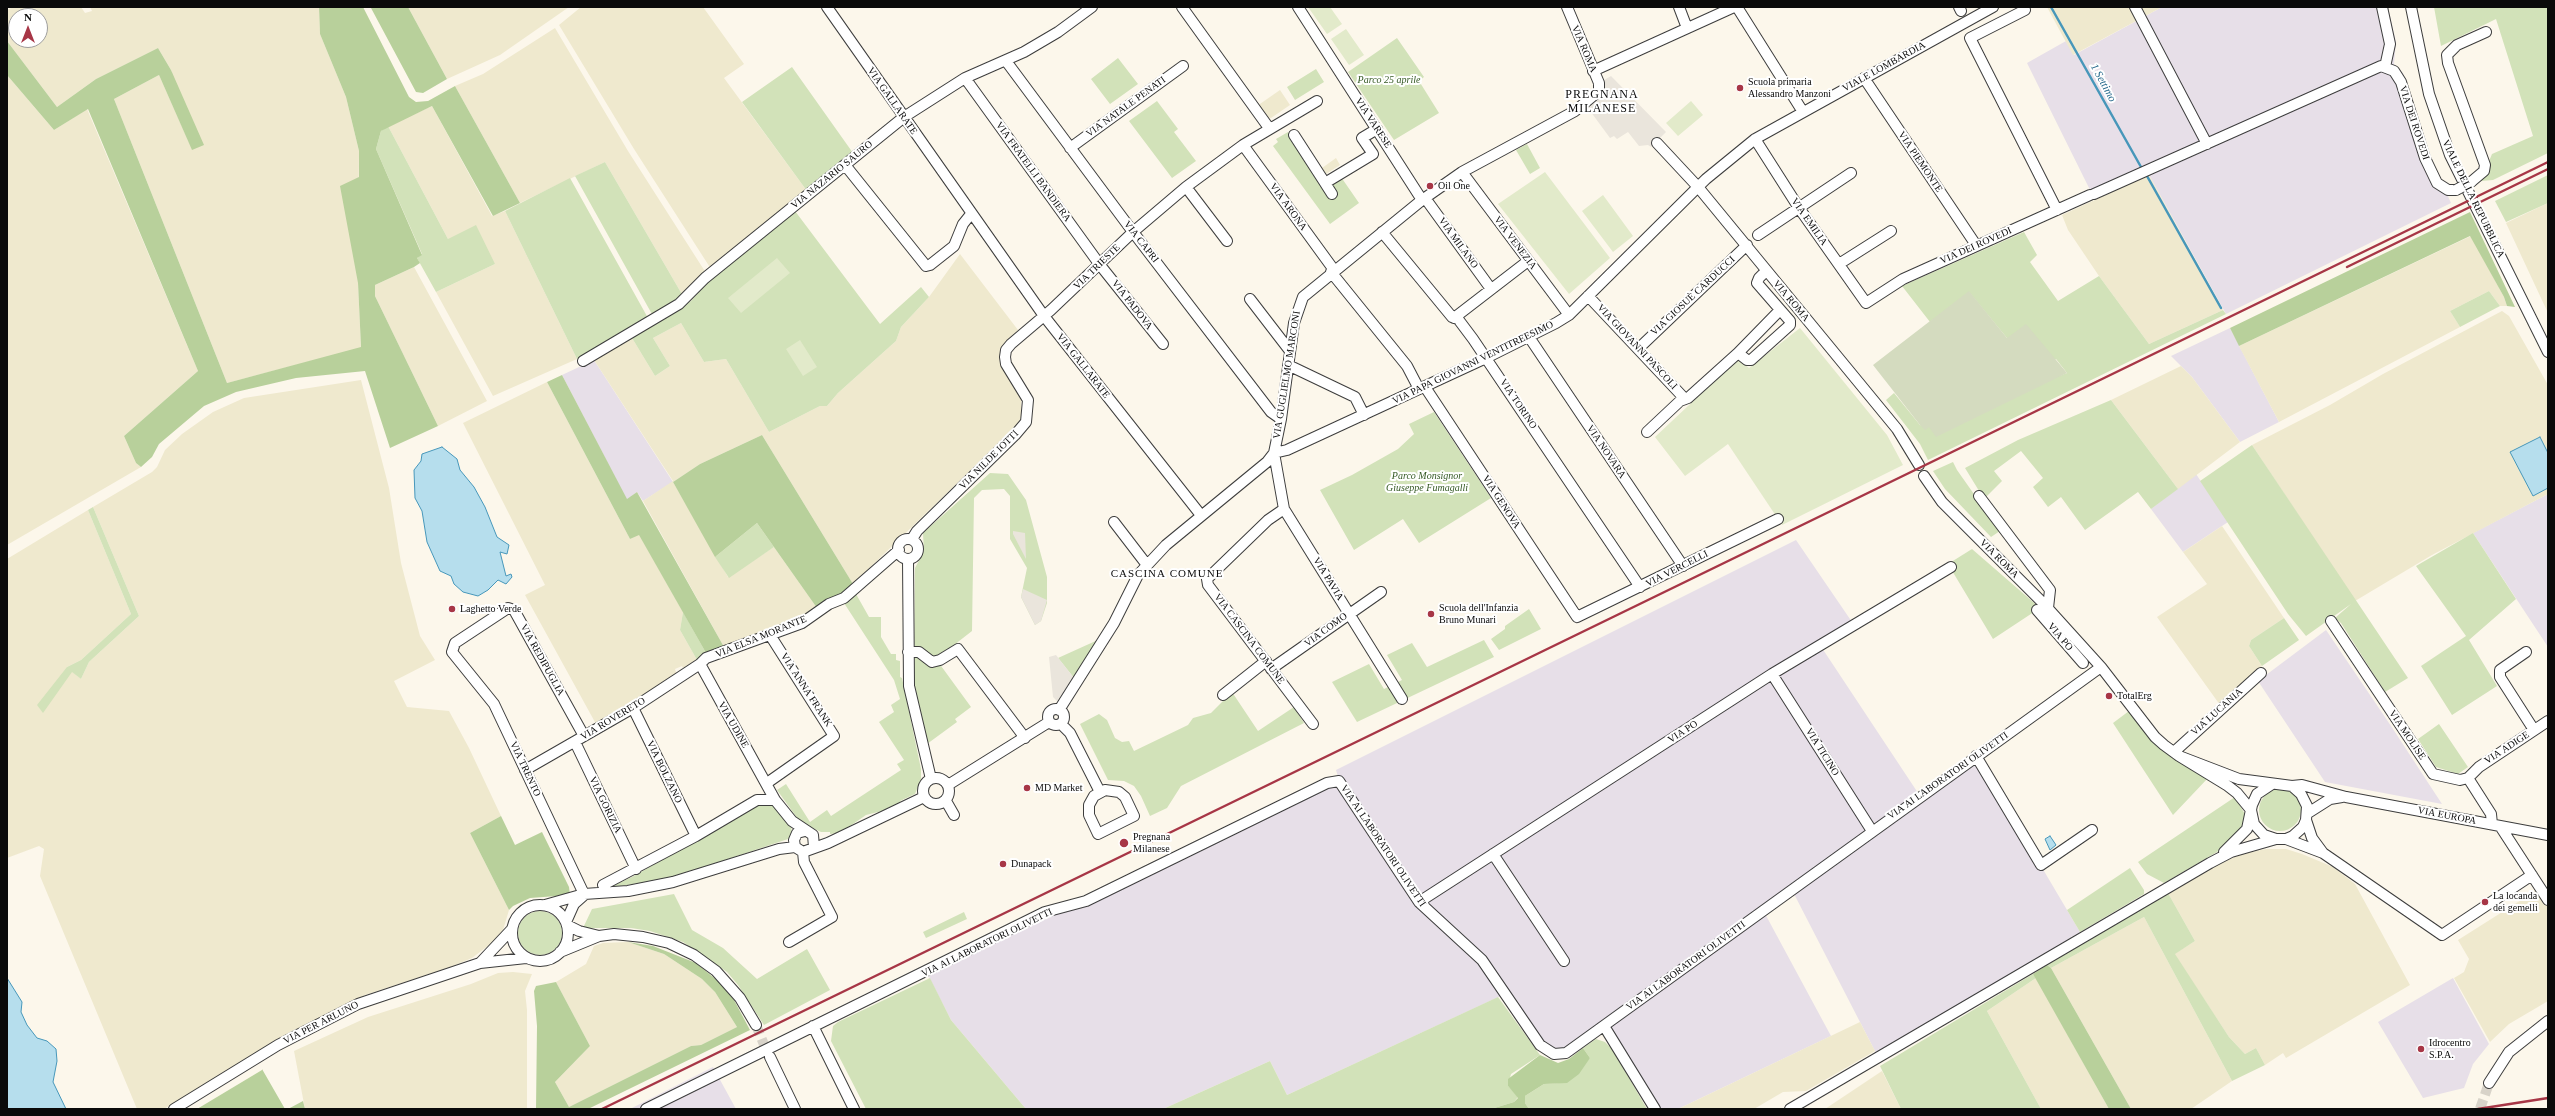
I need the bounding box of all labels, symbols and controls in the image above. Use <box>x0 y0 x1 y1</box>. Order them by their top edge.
north arrow <box>8 8 48 48</box>
text: N <box>24 11 32 23</box>
street label: VIA ROMA <box>1569 24 1599 74</box>
street label: VIALE LOMBARDIA <box>1840 39 1928 95</box>
water label: 1 Settimo <box>2087 62 2119 104</box>
street label: VIA GALLARATE <box>864 65 920 137</box>
street label: VIA NATALE PENATI <box>1084 74 1168 140</box>
park label: Parco 25 aprile <box>1358 74 1420 86</box>
place label: Scuola primaria Alessandro Manzoni <box>1748 76 1831 100</box>
marker: Scuola primaria Alessandro Manzoni <box>1735 83 1745 93</box>
street label: VIA DEI ROVEDI <box>2396 84 2432 162</box>
district label: PREGNANA MILANESE <box>1565 88 1639 116</box>
street label: VIA VARESE <box>1352 95 1394 151</box>
street label: VIA FRATELLI BANDIERA <box>993 120 1073 224</box>
street label: VIA PIEMONTE <box>1895 129 1945 195</box>
street label: VIA NAZARIO SAURO <box>789 138 875 212</box>
street label: VIALE DELLA REPUBBLICA <box>2439 138 2507 260</box>
place label: Oil One <box>1438 180 1470 192</box>
street label: VIA ARONA <box>1267 181 1309 233</box>
marker: Oil One <box>1425 181 1435 191</box>
street label: VIA EMILIA <box>1788 196 1830 248</box>
street label: VIA VENEZIA <box>1491 214 1539 272</box>
street label: VIA MILANO <box>1435 215 1481 271</box>
street label: VIA CAPRI <box>1121 219 1161 265</box>
street label: VIA DEI ROVEDI <box>1938 225 2014 267</box>
street label: VIA TRIESTE <box>1071 242 1123 292</box>
street label: VIA GIOSUÈ CARDUCCI <box>1648 254 1738 338</box>
street label: VIA PADOVA <box>1109 278 1155 332</box>
street label: VIA ROMA <box>1770 278 1812 324</box>
street label: VIA GIOVANNI PASCOLI <box>1594 302 1680 392</box>
street label: VIA GUGLIELMO MARCONI <box>1271 310 1303 440</box>
street label: VIA PAPA GIOVANNI VENTITREESIMO <box>1391 319 1555 407</box>
street label: VIA GALLARATE <box>1054 331 1112 401</box>
street label: VIA TORINO <box>1497 377 1539 431</box>
street label: VIA NOVARA <box>1584 423 1628 481</box>
street label: VIA NILDE IOTTI <box>957 428 1021 492</box>
park label: Parco Monsignor Giuseppe Fumagalli <box>1386 470 1468 494</box>
street label: VIA GENOVA <box>1479 473 1523 531</box>
street label: VIA ROMA <box>1977 537 2021 581</box>
street label: VIA VERCELLI <box>1644 548 1710 590</box>
street label: VIA PAVIA <box>1310 555 1346 603</box>
district label: CASCINA COMUNE <box>1111 567 1223 581</box>
street label: VIA CASCINA COMUNE <box>1211 591 1287 687</box>
place label: Scuola dell'Infanzia Bruno Munari <box>1439 602 1518 626</box>
place label: Laghetto Verde <box>460 603 521 615</box>
marker: Laghetto Verde <box>447 604 457 614</box>
marker: Scuola dell'Infanzia Bruno Munari <box>1426 609 1436 619</box>
street label: VIA COMO <box>1302 610 1350 650</box>
street label: VIA ELSA MORANTE <box>714 613 808 661</box>
street label: VIA PO <box>2045 621 2075 653</box>
street label: VIA REDIPUGLIA <box>517 622 567 698</box>
street label: VIA ANNA FRANK <box>778 651 834 729</box>
street label: VIA LUCANIA <box>2189 686 2245 738</box>
place label: TotalErg <box>2117 690 2152 702</box>
marker: TotalErg <box>2104 691 2114 701</box>
street label: VIA ROVERETO <box>578 695 648 743</box>
street label: VIA UDINE <box>715 700 751 750</box>
street label: VIA MOLISE <box>2386 708 2428 762</box>
street label: VIA PO <box>1666 718 1700 746</box>
street label: VIA TICINO <box>1803 726 1841 778</box>
street label: VIA ADIGE <box>2482 729 2532 767</box>
street label: VIA AI LABORATORI OLIVETTI <box>1885 730 2011 822</box>
street label: VIA TRENTO <box>507 739 543 799</box>
street label: VIA BOLZANO <box>644 739 684 805</box>
street label: VIA GORIZIA <box>586 775 624 835</box>
place label: MD Market <box>1035 782 1082 794</box>
marker: MD Market <box>1022 783 1032 793</box>
street label: VIA AI LABORATORI OLIVETTI <box>1338 783 1428 909</box>
street label: VIA EUROPA <box>2417 804 2477 828</box>
place label: Pregnana Milanese <box>1133 831 1170 854</box>
marker: Pregnana Milanese <box>1118 837 1130 849</box>
place label: Dunapack <box>1011 858 1052 870</box>
marker: Dunapack <box>998 859 1008 869</box>
place label: La locanda dei gemelli <box>2493 890 2538 914</box>
marker: La locanda dei gemelli <box>2480 897 2490 907</box>
street label: VIA AI LABORATORI OLIVETTI <box>919 906 1055 980</box>
street label: VIA AI LABORATORI OLIVETTI <box>1624 919 1748 1013</box>
street label: VIA PER ARLUNO <box>281 999 361 1047</box>
place label: Idrocentro S.P.A. <box>2429 1037 2471 1060</box>
marker: Idrocentro S.P.A. <box>2416 1044 2426 1054</box>

